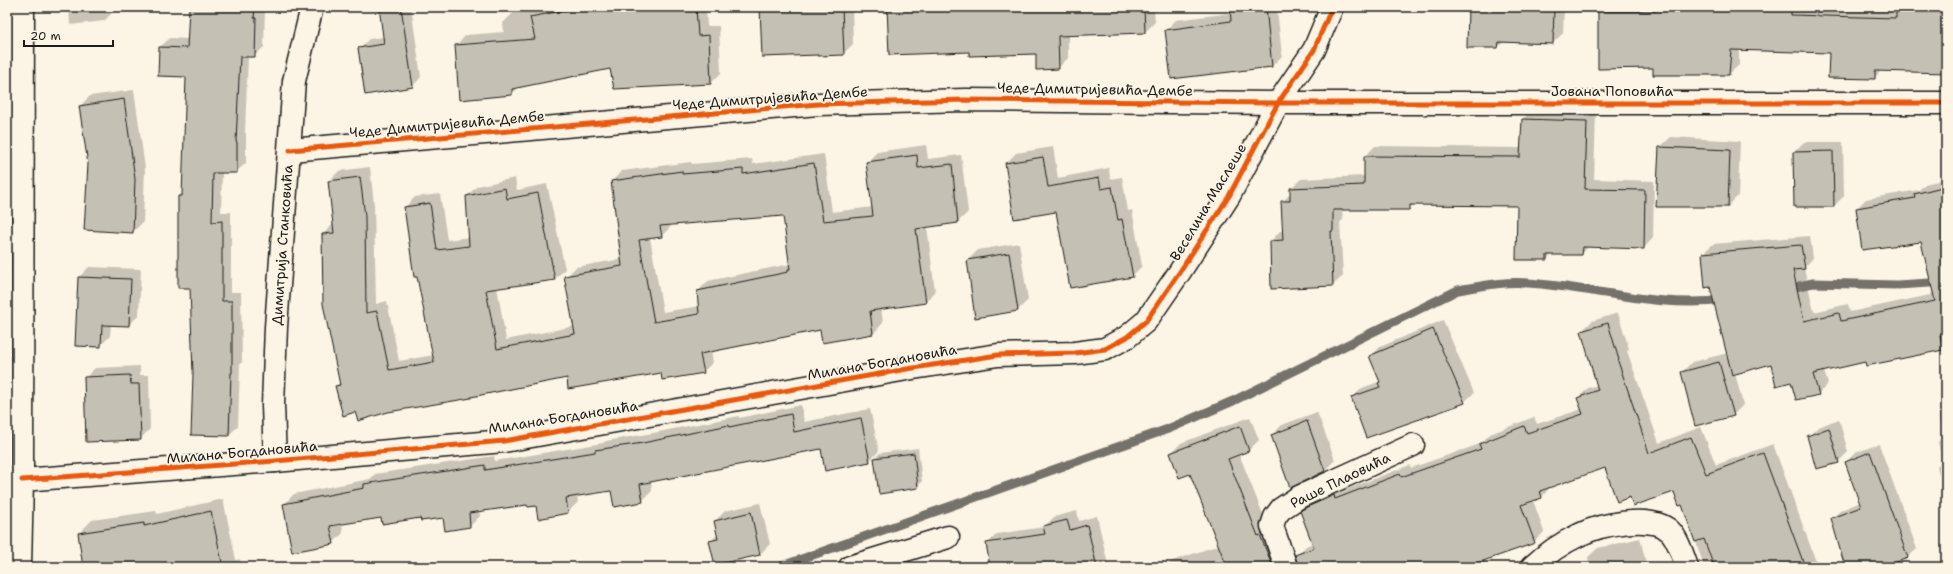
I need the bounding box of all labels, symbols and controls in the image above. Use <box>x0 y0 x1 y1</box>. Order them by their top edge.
scale bar <box>24 22 113 48</box>
text: 20 m <box>30 28 61 44</box>
street label: Чеде Димитријевића Дембе <box>997 78 1193 100</box>
street label: Чеде Димитријевића Дембе <box>672 82 868 114</box>
street label: Јована Поповића <box>1551 82 1674 100</box>
street label: Чеде Димитријевића Дембе <box>349 106 545 142</box>
street label: Веселина Маслеше <box>1166 140 1250 264</box>
street label: Димитрија Станковића <box>267 164 297 326</box>
street label: Милана Богдановића <box>806 340 958 384</box>
street label: Милана Богдановића <box>487 396 639 438</box>
street label: Милана Богдановића <box>166 436 319 468</box>
street label: Раше Плаовића <box>1287 448 1393 512</box>

